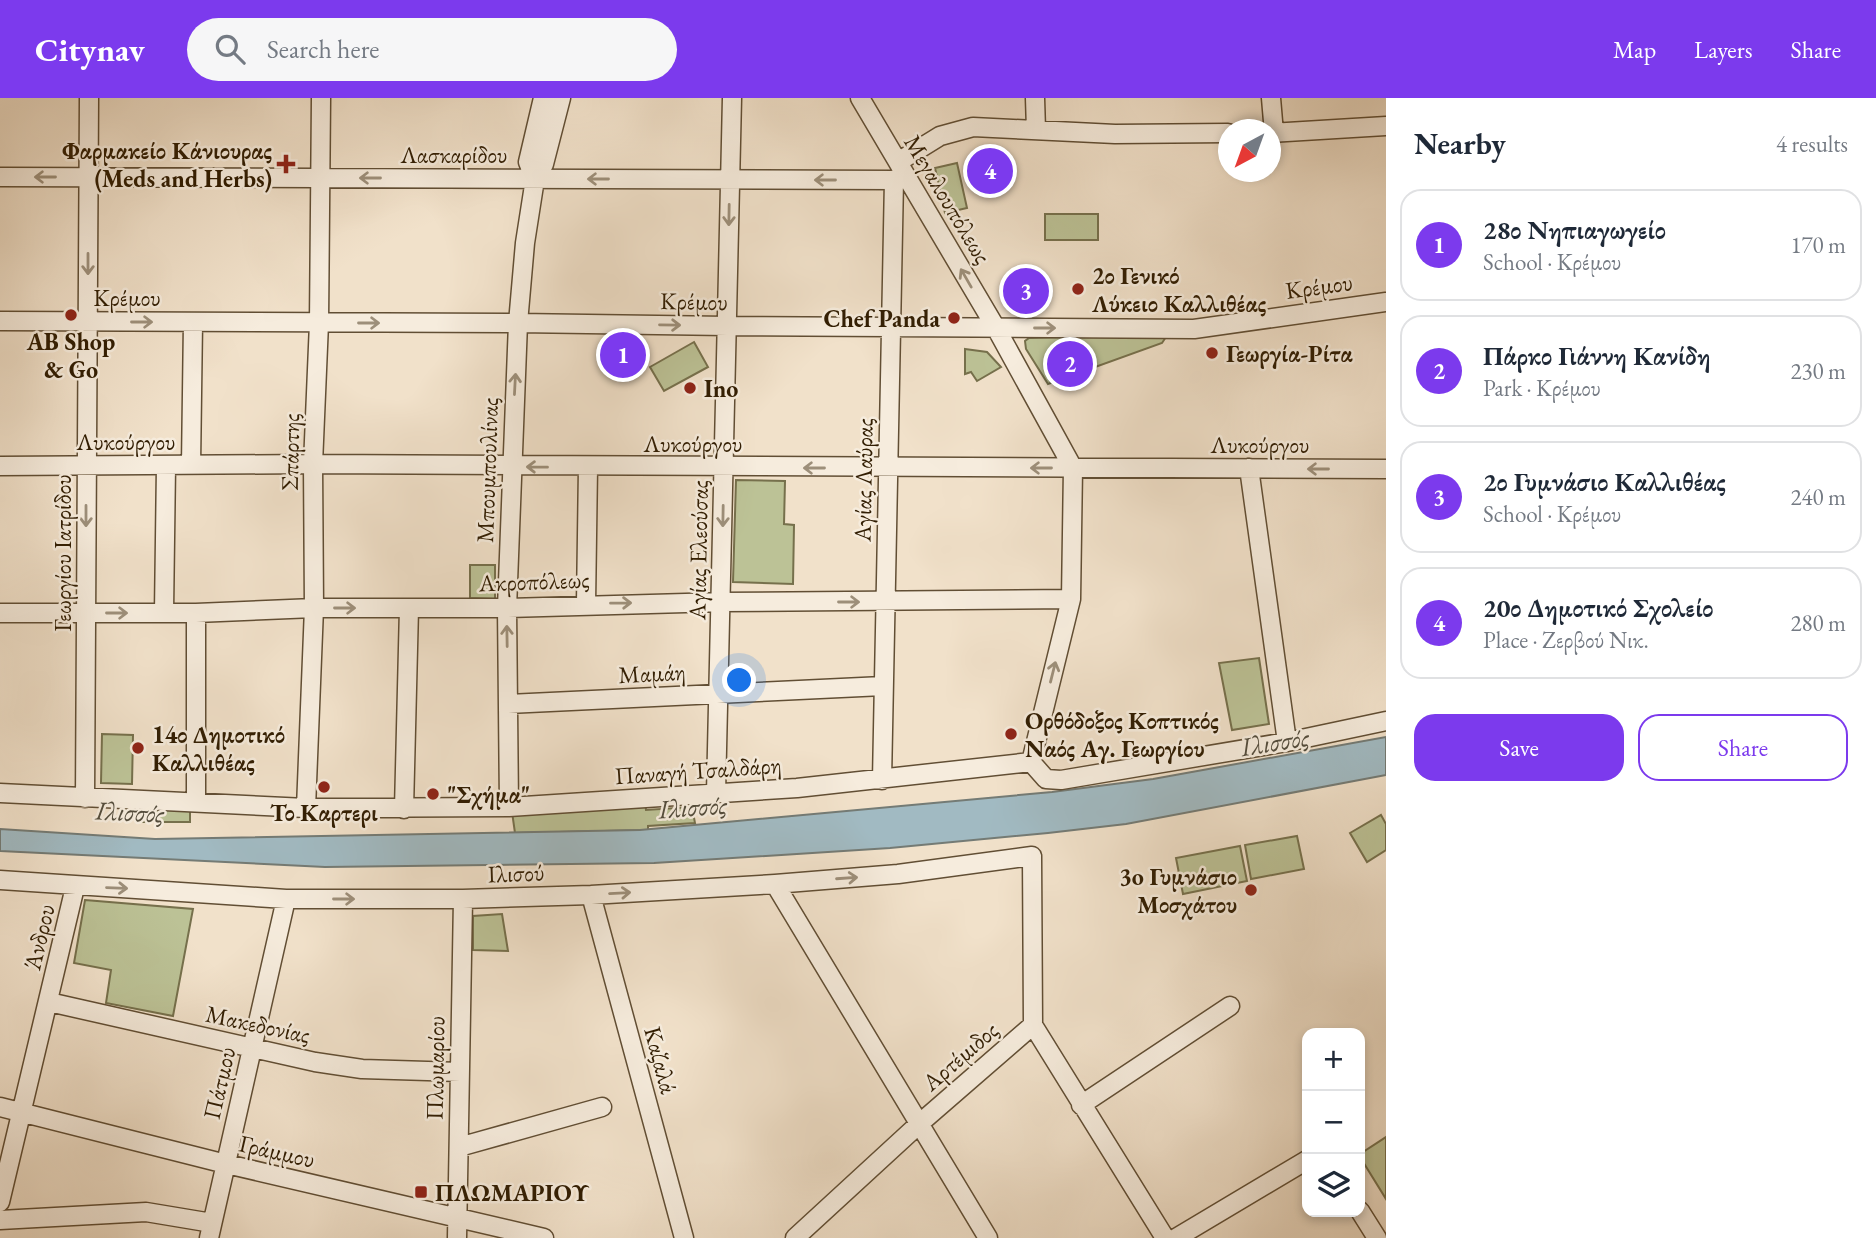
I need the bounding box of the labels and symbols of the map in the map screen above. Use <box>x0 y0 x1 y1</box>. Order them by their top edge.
north arrow <box>1218 119 1281 182</box>
street label: Μεγαλουπόλεως <box>897 129 999 269</box>
place label: Φαρμακείο Κάνιουρας (Meds and Herbs) <box>62 135 273 194</box>
street label: Λασκαρίδου <box>400 139 508 170</box>
pin: 4 <box>967 145 1013 197</box>
marker: Φαρμακείο Κάνιουρας (Meds and Herbs) <box>278 156 294 172</box>
one-way arrow <box>34 170 57 184</box>
one-way arrow <box>359 171 382 185</box>
one-way arrow <box>587 172 610 186</box>
one-way arrow <box>814 173 837 187</box>
one-way arrow <box>723 203 736 226</box>
one-way arrow <box>81 252 95 275</box>
place label: 2ο Γενικό Λύκειο Καλλιθέας <box>1091 260 1267 319</box>
pin: 3 <box>1003 265 1049 317</box>
street label: Κρέμου <box>1283 266 1355 306</box>
one-way arrow <box>959 269 973 289</box>
marker: 2ο Γενικό Λύκειο Καλλιθέας <box>1070 281 1086 297</box>
street label: Κρέμου <box>93 282 161 313</box>
street label: Κρέμου <box>660 285 728 317</box>
place label: Chef Panda <box>823 303 940 334</box>
marker: AB Shop & Go <box>63 307 79 323</box>
marker: Chef Panda <box>946 310 962 326</box>
one-way arrow <box>130 315 153 329</box>
one-way arrow <box>357 316 380 330</box>
one-way arrow <box>658 318 681 332</box>
one-way arrow <box>1033 321 1056 335</box>
place label: AB Shop & Go <box>26 326 115 385</box>
pin: 1 <box>600 329 646 381</box>
pin: 2 <box>1047 338 1093 390</box>
place label: Γεωργία-Ρίτα <box>1226 338 1353 369</box>
marker: Γεωργία-Ρίτα <box>1204 345 1220 361</box>
one-way arrow <box>508 372 521 395</box>
place label: Ino <box>704 373 738 404</box>
marker: Ino <box>682 380 698 396</box>
street label: Μπουμπουλίνας <box>469 397 505 543</box>
street label: Σπάρτης <box>274 413 306 491</box>
street label: Αγίας Λαύρας <box>846 418 880 543</box>
street label: Λυκούργου <box>76 426 175 457</box>
street label: Λυκούργου <box>643 428 742 459</box>
street label: Λυκούργου <box>1210 429 1309 460</box>
one-way arrow <box>526 460 549 474</box>
one-way arrow <box>803 461 826 475</box>
one-way arrow <box>1030 461 1053 475</box>
one-way arrow <box>1307 462 1330 476</box>
street label: Γεωργίου Ιατρίδου <box>47 474 78 632</box>
street label: Αγίας Ελεούσας <box>681 480 715 621</box>
one-way arrow <box>80 504 93 527</box>
one-way arrow <box>716 504 730 527</box>
street label: Ακροπόλεως <box>477 564 590 598</box>
one-way arrow <box>837 595 860 609</box>
one-way arrow <box>609 596 632 610</box>
one-way arrow <box>333 601 356 615</box>
one-way arrow <box>105 606 128 620</box>
one-way arrow <box>500 624 514 647</box>
street label: Μαμάη <box>618 656 686 690</box>
one-way arrow <box>1047 661 1060 684</box>
your location <box>722 663 756 697</box>
place label: Ορθόδοξος Κοπτικός Ναός Αγ. Γεωργίου <box>1025 705 1219 764</box>
place label: 14ο Δημοτικό Καλλιθέας <box>152 719 285 778</box>
water label: Ιλισσός <box>1237 720 1313 764</box>
marker: Ορθόδοξος Κοπτικός Ναός Αγ. Γεωργίου <box>1003 726 1019 742</box>
marker: 14ο Δημοτικό Καλλιθέας <box>130 740 146 756</box>
street label: Παναγή Τσαλδάρη <box>614 749 782 791</box>
marker: Το Καρτερι <box>316 779 332 795</box>
place label: "Σχήμα" <box>447 779 530 810</box>
marker: "Σχήμα" <box>425 786 441 802</box>
water label: Ιλισσός <box>656 788 730 826</box>
water label: Ιλισσός <box>94 793 166 831</box>
place label: Το Καρτερι <box>270 797 378 828</box>
street label: Ιλισού <box>487 857 545 889</box>
place label: 3o Γυμνάσιο Μοσχάτου <box>1119 861 1237 920</box>
one-way arrow <box>836 871 858 884</box>
one-way arrow <box>105 882 128 895</box>
marker: 3o Γυμνάσιο Μοσχάτου <box>1243 882 1259 898</box>
one-way arrow <box>609 886 631 899</box>
one-way arrow <box>332 892 355 906</box>
street label: Άνδρου <box>16 901 62 974</box>
street label: Μακεδονίας <box>203 998 313 1050</box>
street label: Αρτέμιδος <box>915 1014 1005 1098</box>
street label: Πλωμαρίου <box>419 1016 451 1120</box>
street label: Καζαλά <box>637 1023 685 1097</box>
street label: Πάτμου <box>196 1044 242 1122</box>
street label: Γράμμου <box>236 1127 318 1175</box>
place label: ΠΛΩΜΑΡΙΟΥ <box>435 1177 590 1208</box>
marker: ΠΛΩΜΑΡΙΟΥ <box>413 1184 429 1200</box>

